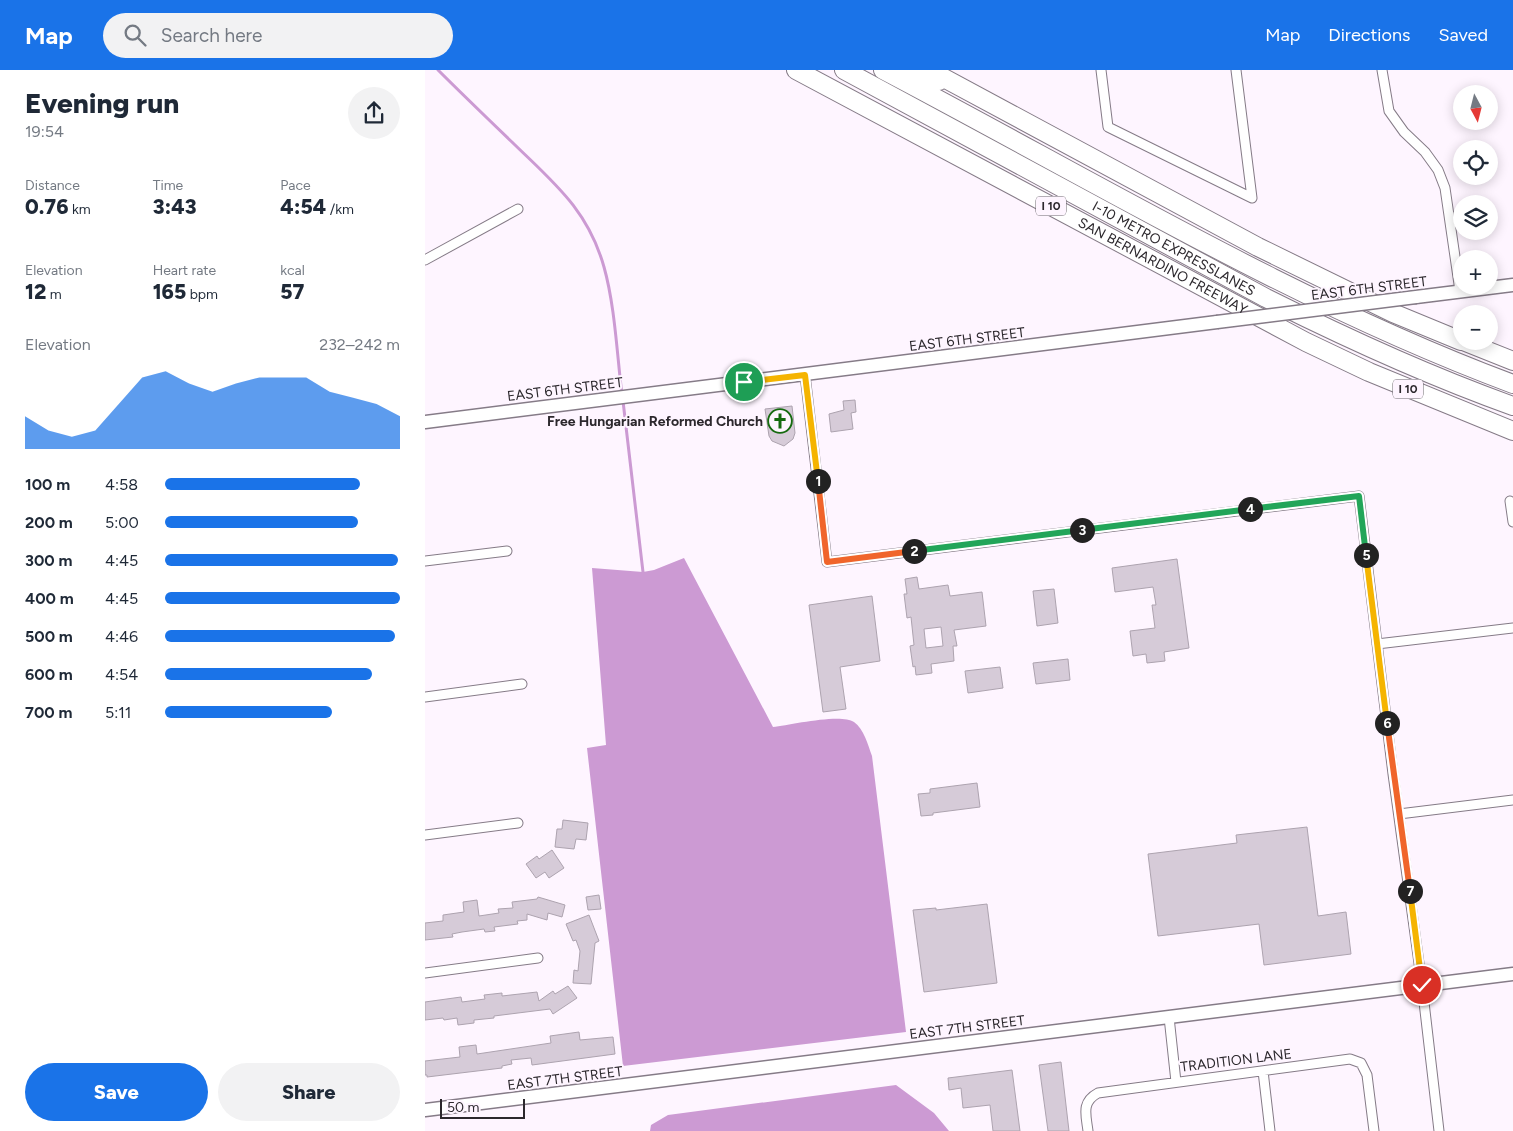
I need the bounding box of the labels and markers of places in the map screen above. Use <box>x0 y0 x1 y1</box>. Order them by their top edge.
pin <box>723 361 765 403</box>
church icon: Free Hungarian Reformed Church <box>767 408 793 434</box>
place label: Free Hungarian Reformed Church <box>547 413 763 430</box>
pin: 1 <box>805 468 831 494</box>
pin: 4 <box>1237 496 1263 522</box>
pin: 3 <box>1069 518 1095 542</box>
pin: 2 <box>901 538 927 564</box>
pin: 5 <box>1353 542 1379 568</box>
pin: 6 <box>1375 710 1399 736</box>
pin: 7 <box>1397 878 1423 904</box>
pin <box>1401 964 1443 1006</box>

